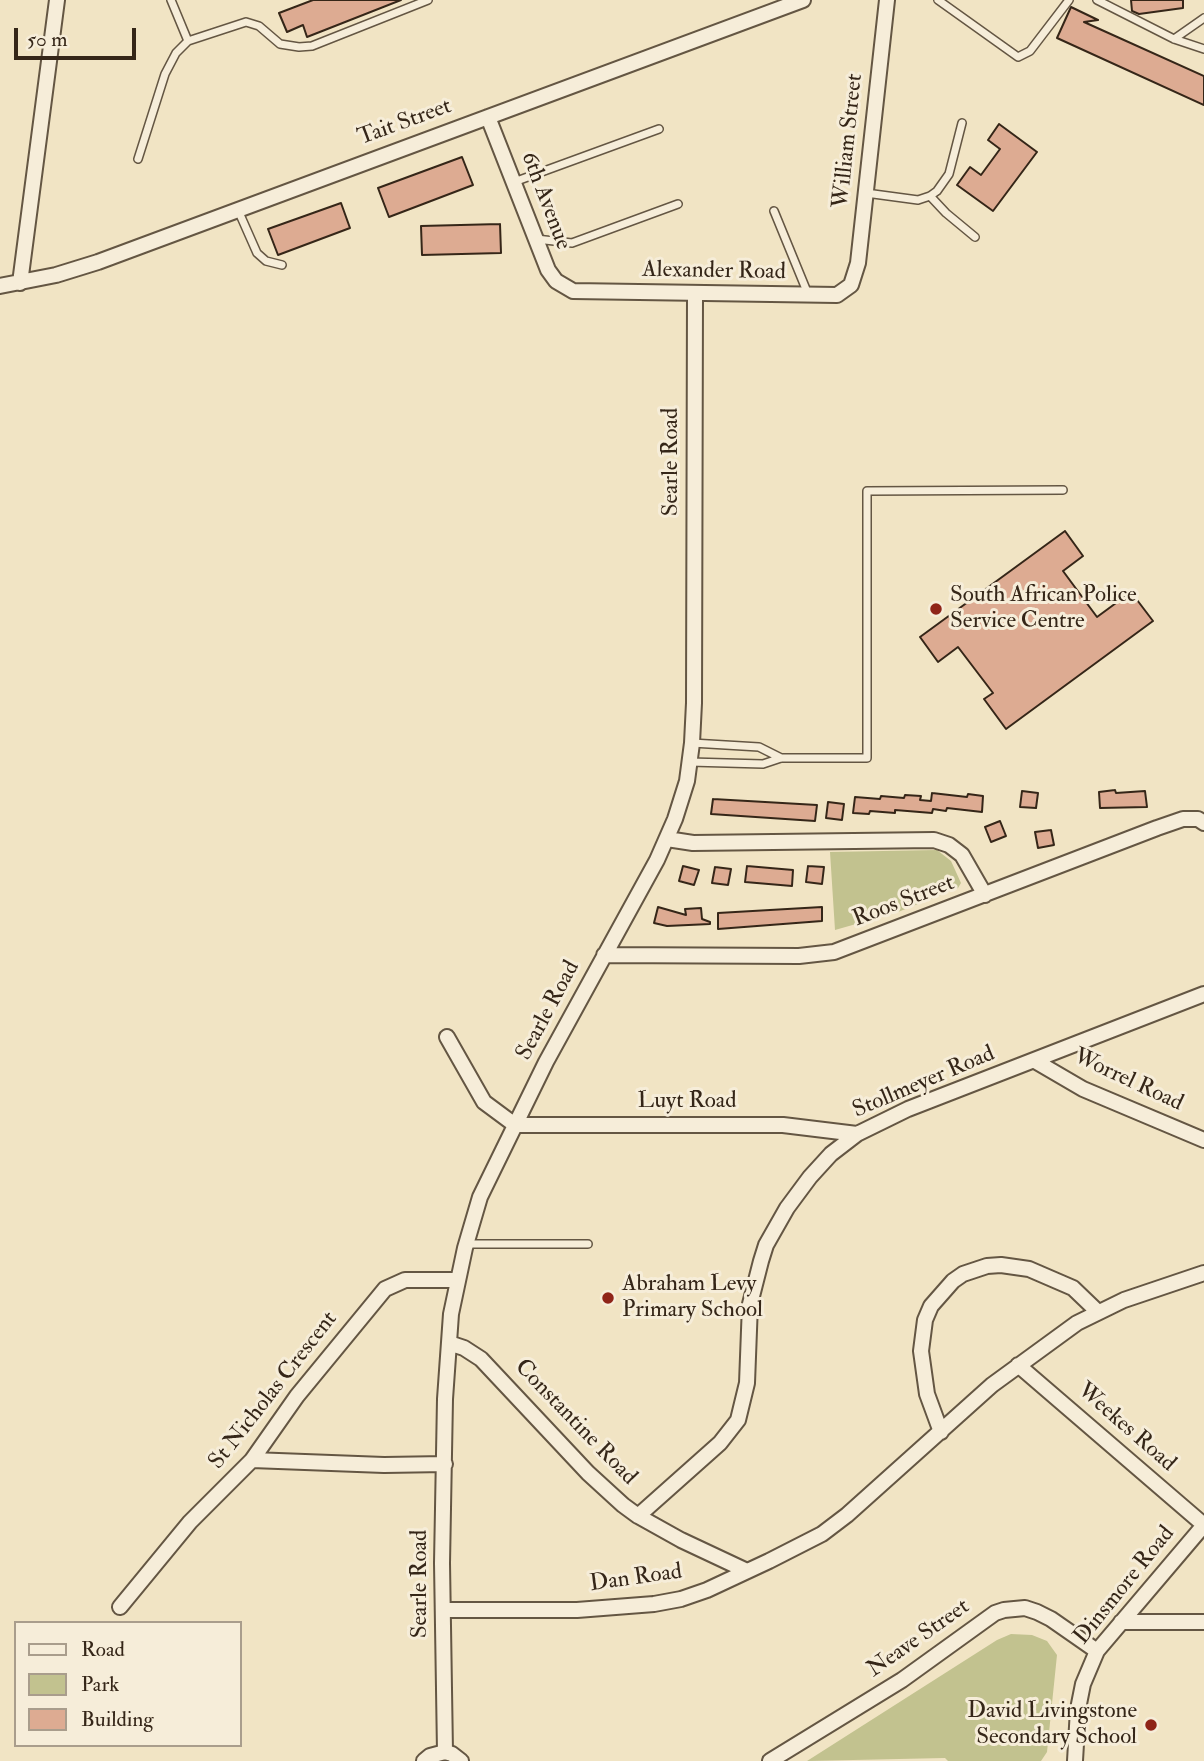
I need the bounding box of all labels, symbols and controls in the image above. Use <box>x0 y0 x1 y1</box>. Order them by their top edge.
scale bar <box>18 14 140 58</box>
text: 50 m <box>27 26 68 53</box>
street label: William Street <box>828 72 870 210</box>
street label: Tait Street <box>354 93 456 153</box>
street label: 6th Avenue <box>514 148 576 254</box>
street label: Alexander Road <box>642 257 786 287</box>
street label: Searle Road <box>658 408 686 516</box>
place label: South African Police Service Centre <box>950 582 1137 636</box>
marker: South African Police Service Centre <box>928 601 944 617</box>
street label: Roos Street <box>849 870 959 934</box>
street label: Searle Road <box>511 957 587 1065</box>
street label: Stollmeyer Road <box>849 1041 999 1125</box>
street label: Worrel Road <box>1069 1044 1187 1118</box>
street label: Luyt Road <box>637 1088 737 1116</box>
place label: Abraham Levy Primary School <box>622 1271 763 1325</box>
marker: Abraham Levy Primary School <box>600 1290 616 1306</box>
street label: St Nicholas Crescent <box>204 1307 344 1475</box>
street label: Constantine Road <box>508 1354 642 1492</box>
street label: Weekes Road <box>1071 1378 1181 1478</box>
street label: Dinsmore Road <box>1069 1521 1181 1651</box>
street label: Searle Road <box>407 1530 435 1638</box>
street label: Dan Road <box>588 1559 684 1599</box>
street label: Neave Street <box>863 1594 975 1684</box>
legend <box>14 1621 242 1747</box>
text: Road <box>81 1636 125 1663</box>
text: Park <box>81 1671 119 1698</box>
place label: David Livingstone Secondary School <box>967 1698 1137 1752</box>
text: Building <box>81 1706 154 1733</box>
marker: David Livingstone Secondary School <box>1143 1717 1159 1733</box>

